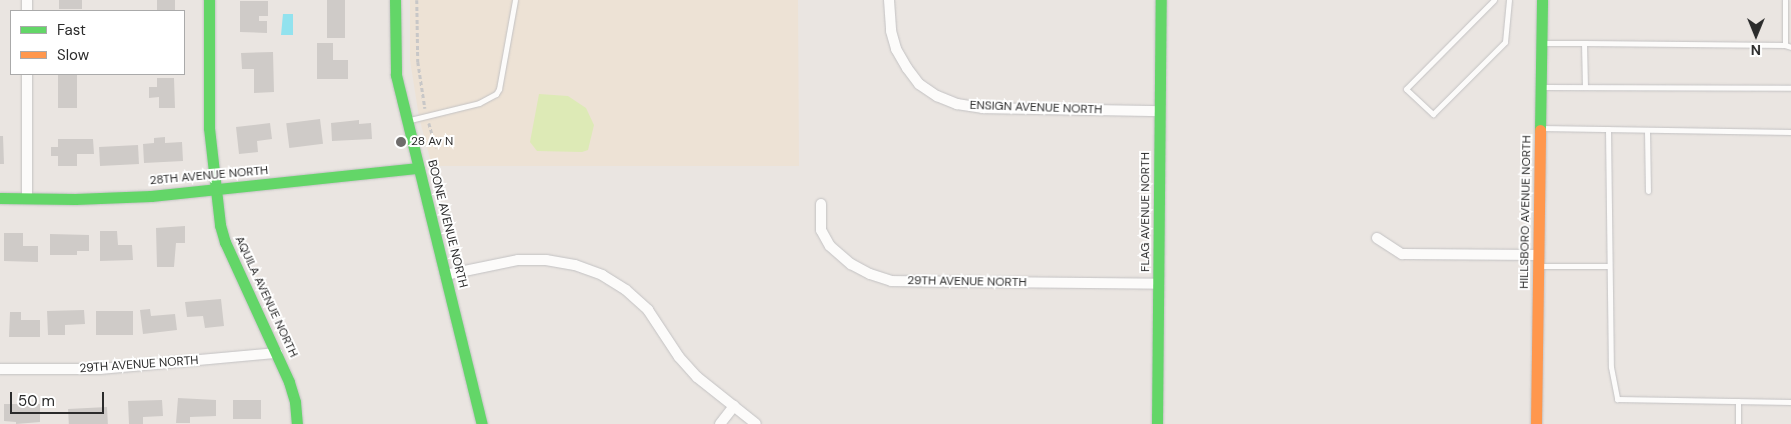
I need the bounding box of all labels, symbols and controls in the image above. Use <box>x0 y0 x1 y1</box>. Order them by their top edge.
legend <box>10 10 185 75</box>
north arrow <box>1731 10 1781 60</box>
text: Fast <box>57 20 86 40</box>
text: N <box>1751 41 1761 59</box>
text: Slow <box>57 45 89 65</box>
street label: ENSIGN AVENUE NORTH <box>969 98 1103 118</box>
place label: 28 Av N <box>411 135 453 149</box>
street label: HILLSBORO AVENUE NORTH <box>1517 135 1535 289</box>
marker: 28 Av N <box>395 136 407 148</box>
street label: FLAG AVENUE NORTH <box>1139 152 1153 272</box>
street label: BOONE AVENUE NORTH <box>424 158 470 290</box>
street label: 28TH AVENUE NORTH <box>149 164 269 188</box>
street label: AQUILA AVENUE NORTH <box>232 234 300 360</box>
street label: 29TH AVENUE NORTH <box>907 274 1027 290</box>
street label: 29TH AVENUE NORTH <box>79 354 199 376</box>
scale bar <box>12 382 106 414</box>
text: 50 m <box>18 391 55 411</box>

